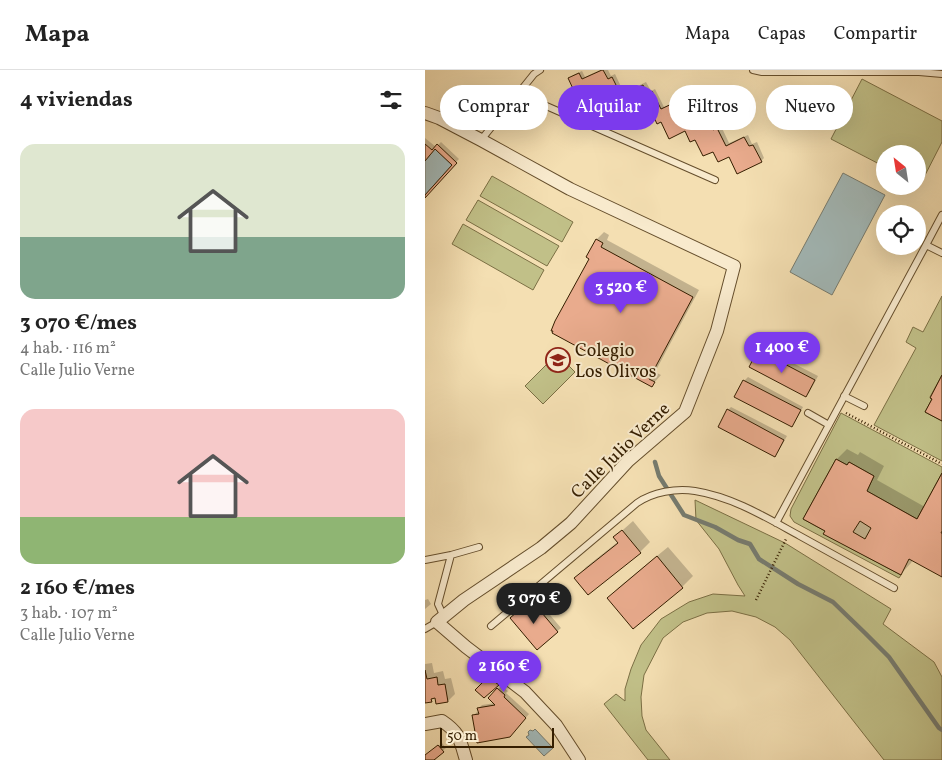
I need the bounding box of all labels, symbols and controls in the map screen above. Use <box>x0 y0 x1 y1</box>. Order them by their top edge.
text: Mapa <box>25 18 90 52</box>
text: Mapa <box>685 22 730 47</box>
text: Capas <box>758 22 806 47</box>
text: Compartir <box>834 22 917 47</box>
chip: Comprar <box>440 85 548 130</box>
chip: Alquilar <box>558 85 659 130</box>
chip: Filtros <box>669 85 756 130</box>
chip: Nuevo <box>766 85 853 130</box>
text: 4 viviendas <box>20 86 133 115</box>
icon: filters <box>377 86 405 114</box>
north arrow <box>876 145 926 195</box>
map controls <box>876 145 926 255</box>
icon: home <box>168 176 258 266</box>
button: locate <box>876 205 926 255</box>
pin: 3 520 € <box>575 272 667 314</box>
text: 3 520 € <box>595 277 647 299</box>
text: 3 070 €/mes <box>20 309 137 338</box>
pin: 1 400 € <box>736 332 828 374</box>
text: 1 400 € <box>755 337 809 359</box>
text: 4 hab. · 116 m² <box>20 338 116 360</box>
place label: Colegio Los Olivos <box>575 339 657 385</box>
school or university icon: Colegio Los Olivos <box>545 347 571 373</box>
text: Calle Julio Verne <box>20 360 135 382</box>
street label: Calle Julio Verne <box>566 397 676 505</box>
icon: home <box>168 441 258 531</box>
text: 2 160 €/mes <box>20 574 135 603</box>
pin: 3 070 € <box>488 582 580 625</box>
text: 3 070 € <box>507 588 561 610</box>
text: 3 hab. · 107 m² <box>20 603 118 625</box>
text: Calle Julio Verne <box>20 625 135 647</box>
pin: 2 160 € <box>458 650 550 693</box>
text: 2 160 € <box>478 656 530 678</box>
scale bar <box>440 725 554 748</box>
text: 50 m <box>447 727 477 746</box>

